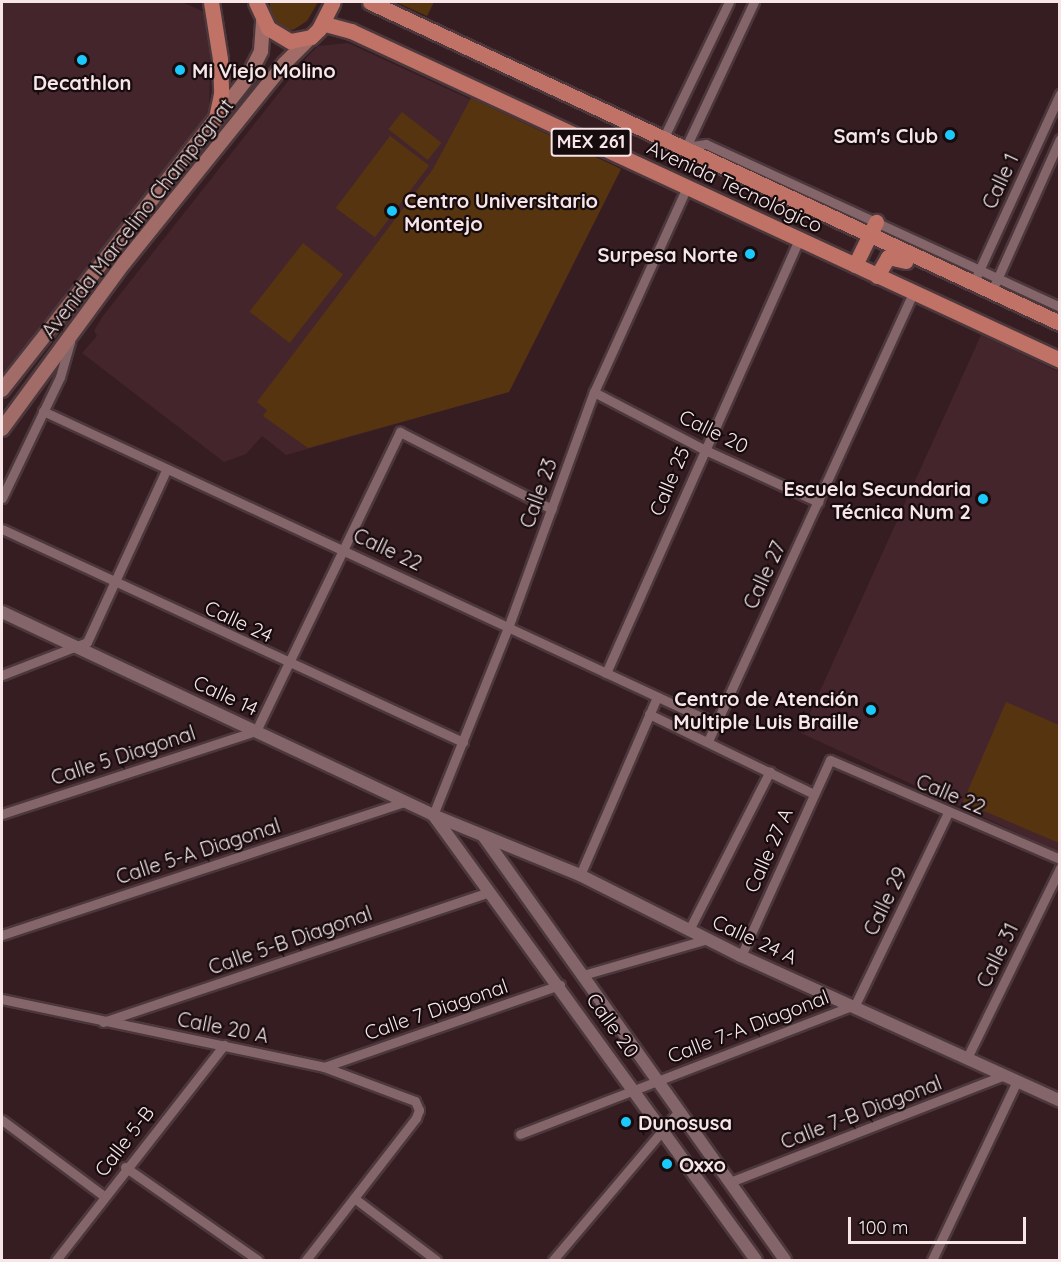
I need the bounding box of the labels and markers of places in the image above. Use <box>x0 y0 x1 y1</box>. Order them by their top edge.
marker: Decathlon <box>75 53 89 67</box>
place label: Mi Viejo Molino <box>192 58 336 82</box>
marker: Mi Viejo Molino <box>173 63 187 77</box>
place label: Decathlon <box>33 70 131 94</box>
place label: Sam's Club <box>833 123 938 147</box>
marker: Sam's Club <box>943 128 957 142</box>
place label: Centro Universitario Montejo <box>404 188 598 235</box>
marker: Centro Universitario Montejo <box>385 204 399 218</box>
place label: Surpesa Norte <box>598 242 738 266</box>
marker: Surpesa Norte <box>743 247 757 261</box>
place label: Escuela Secundaria Técnica Num 2 <box>784 476 971 523</box>
marker: Escuela Secundaria Técnica Num 2 <box>976 492 990 506</box>
place label: Centro de Atención Multiple Luis Braille <box>673 686 859 733</box>
marker: Centro de Atención Multiple Luis Braille <box>864 703 878 717</box>
place label: Dunosusa <box>638 1110 732 1134</box>
marker: Dunosusa <box>619 1115 633 1129</box>
place label: Oxxo <box>679 1152 726 1176</box>
marker: Oxxo <box>660 1157 674 1171</box>

